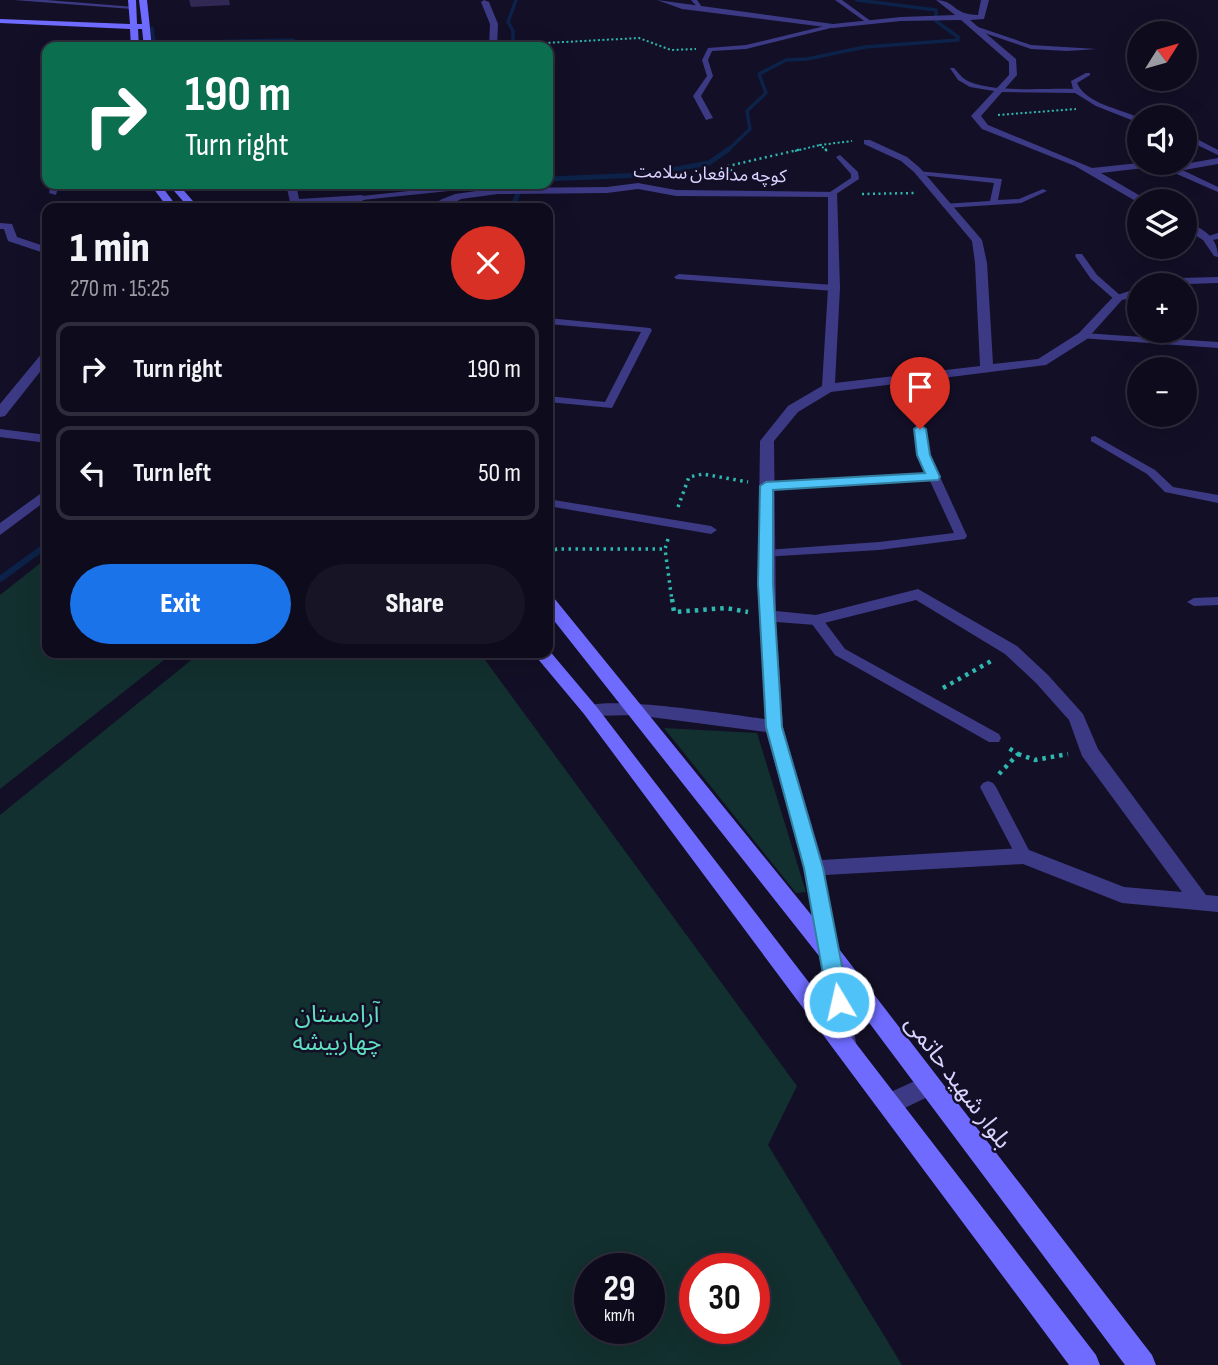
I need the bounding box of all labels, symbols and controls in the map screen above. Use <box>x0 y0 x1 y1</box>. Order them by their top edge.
north arrow <box>1127 21 1197 91</box>
map controls <box>1127 21 1197 427</box>
text: 190 m <box>185 66 291 125</box>
icon: right <box>70 70 161 161</box>
button: sound <box>1127 105 1197 175</box>
text: Turn right <box>185 126 289 165</box>
street label: کوچه مدافعان سلامت <box>633 161 788 187</box>
button: layers <box>1127 189 1197 259</box>
text: 1 min <box>70 223 150 274</box>
button: close <box>451 226 525 300</box>
button: + <box>1127 273 1197 343</box>
text: 270 m · 15:25 <box>70 275 170 303</box>
icon: right <box>74 350 112 388</box>
text: Turn right <box>133 354 222 385</box>
text: 190 m <box>468 354 521 385</box>
pin <box>890 357 950 429</box>
button: − <box>1127 357 1197 427</box>
icon: arrive <box>901 368 939 406</box>
icon: left <box>74 454 112 492</box>
text: Turn left <box>133 458 211 489</box>
text: 50 m <box>478 458 521 489</box>
button: Exit <box>70 564 291 644</box>
button: Share <box>305 564 525 644</box>
position arrow <box>802 965 876 1039</box>
park label: آرامستان چهاربیشه <box>293 1000 381 1057</box>
street label: بلوار شهید حاتمی <box>898 1010 1018 1154</box>
speed limit sign: 30 <box>679 1253 770 1344</box>
text: 29 <box>604 1268 635 1311</box>
text: km/h <box>604 1305 635 1326</box>

